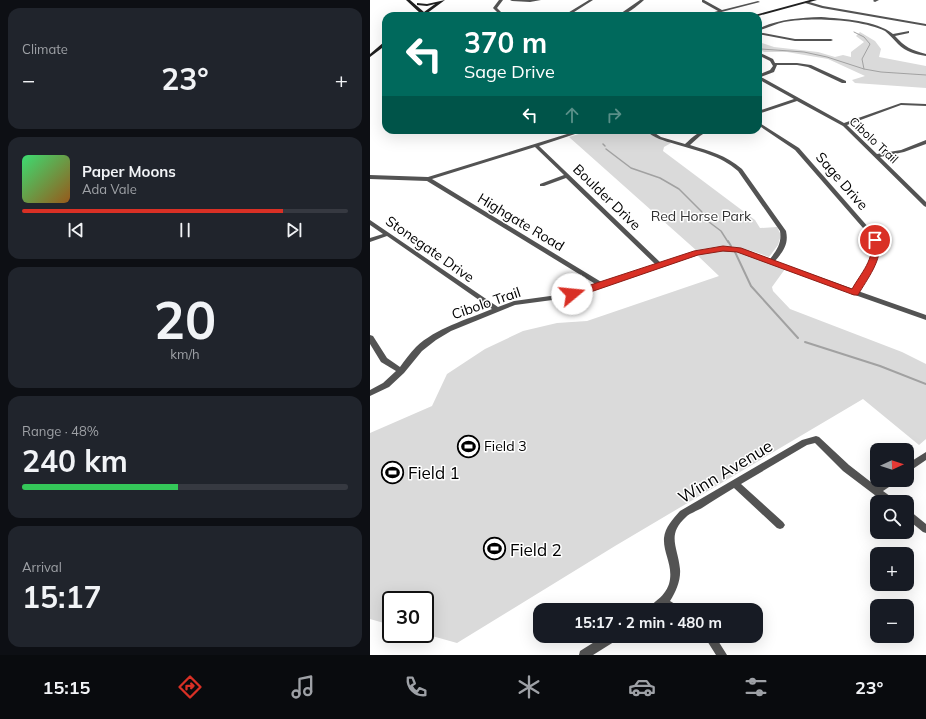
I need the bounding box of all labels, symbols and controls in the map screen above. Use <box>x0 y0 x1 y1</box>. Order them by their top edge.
text: 370 m <box>464 25 547 60</box>
icon: left <box>398 28 450 80</box>
text: Climate <box>22 41 68 57</box>
text: 23° <box>161 60 209 98</box>
text: Sage Drive <box>464 60 555 83</box>
text: − <box>22 66 35 94</box>
text: + <box>335 66 348 94</box>
icon: left <box>519 104 541 126</box>
icon: ahead <box>561 104 583 126</box>
icon: right <box>603 104 625 126</box>
street label: Cibolo Trail <box>846 114 902 166</box>
street label: Sage Drive <box>812 148 872 214</box>
street label: Boulder Drive <box>569 160 645 234</box>
text: Paper Moons <box>82 162 176 181</box>
text: Ada Vale <box>82 181 137 197</box>
street label: Highgate Road <box>474 189 568 255</box>
park label: Red Horse Park <box>651 207 752 225</box>
street label: Stonegate Drive <box>382 212 478 286</box>
icon: previous <box>65 219 87 241</box>
icon: pause <box>174 219 196 241</box>
icon: next <box>283 219 305 241</box>
pin <box>858 223 892 257</box>
icon: arrive <box>864 229 886 251</box>
position arrow <box>551 273 593 315</box>
street label: Cibolo Trail <box>449 283 523 323</box>
text: 20 <box>154 287 216 352</box>
text: km/h <box>170 346 200 362</box>
text: Range · 48% <box>22 423 99 439</box>
sports icon: Field 3 <box>455 433 481 459</box>
street label: Winn Avenue <box>674 435 776 507</box>
place label: Field 3 <box>484 437 527 455</box>
text: 240 km <box>22 442 128 480</box>
north arrow <box>870 443 914 487</box>
map controls <box>870 443 914 643</box>
sports icon: Field 1 <box>380 459 406 485</box>
place label: Field 1 <box>408 462 460 483</box>
button: search <box>870 495 914 539</box>
sports icon: Field 2 <box>481 536 507 562</box>
place label: Field 2 <box>510 539 562 560</box>
button: + <box>870 547 914 591</box>
text: Arrival <box>22 559 62 575</box>
text: 15:17 <box>22 578 101 616</box>
speed limit sign: 30 <box>382 591 434 643</box>
button: − <box>870 599 914 643</box>
text: 15:17 · 2 min · 480 m <box>574 613 722 632</box>
icon: directions <box>176 673 204 701</box>
icon: music <box>289 673 317 701</box>
icon: phone <box>402 673 430 701</box>
icon: climate <box>515 673 543 701</box>
icon: car <box>628 673 656 701</box>
icon: filters <box>742 673 770 701</box>
text: 15:15 <box>43 676 90 699</box>
text: 23° <box>855 676 883 699</box>

